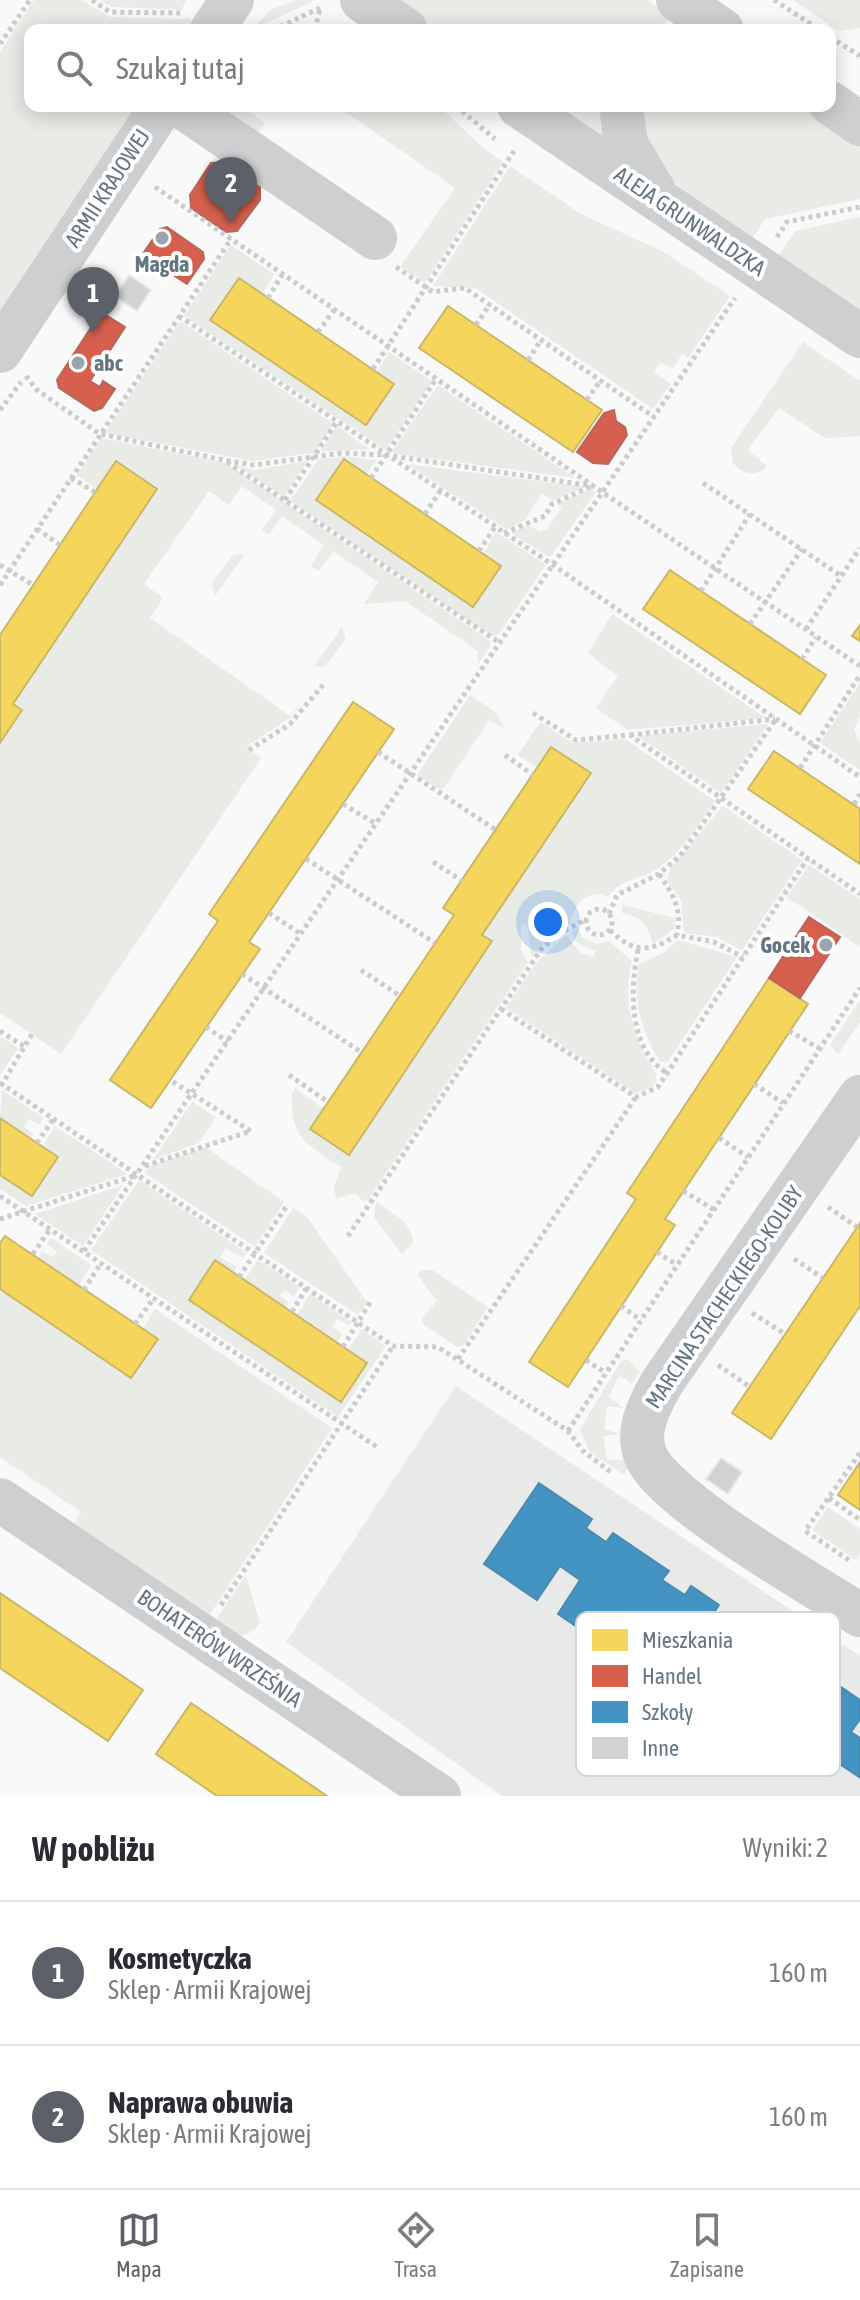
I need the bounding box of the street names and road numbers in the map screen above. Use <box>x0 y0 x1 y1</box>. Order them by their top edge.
street label: ARMII KRAJOWEJ <box>59 124 155 252</box>
street label: ALEJA GRUNWALDZKA <box>610 161 771 281</box>
street label: MARCINA STACHECKIEGO-KOLIBY <box>640 1181 808 1413</box>
street label: BOHATERÓW WRZEŚNIA <box>133 1583 307 1713</box>

